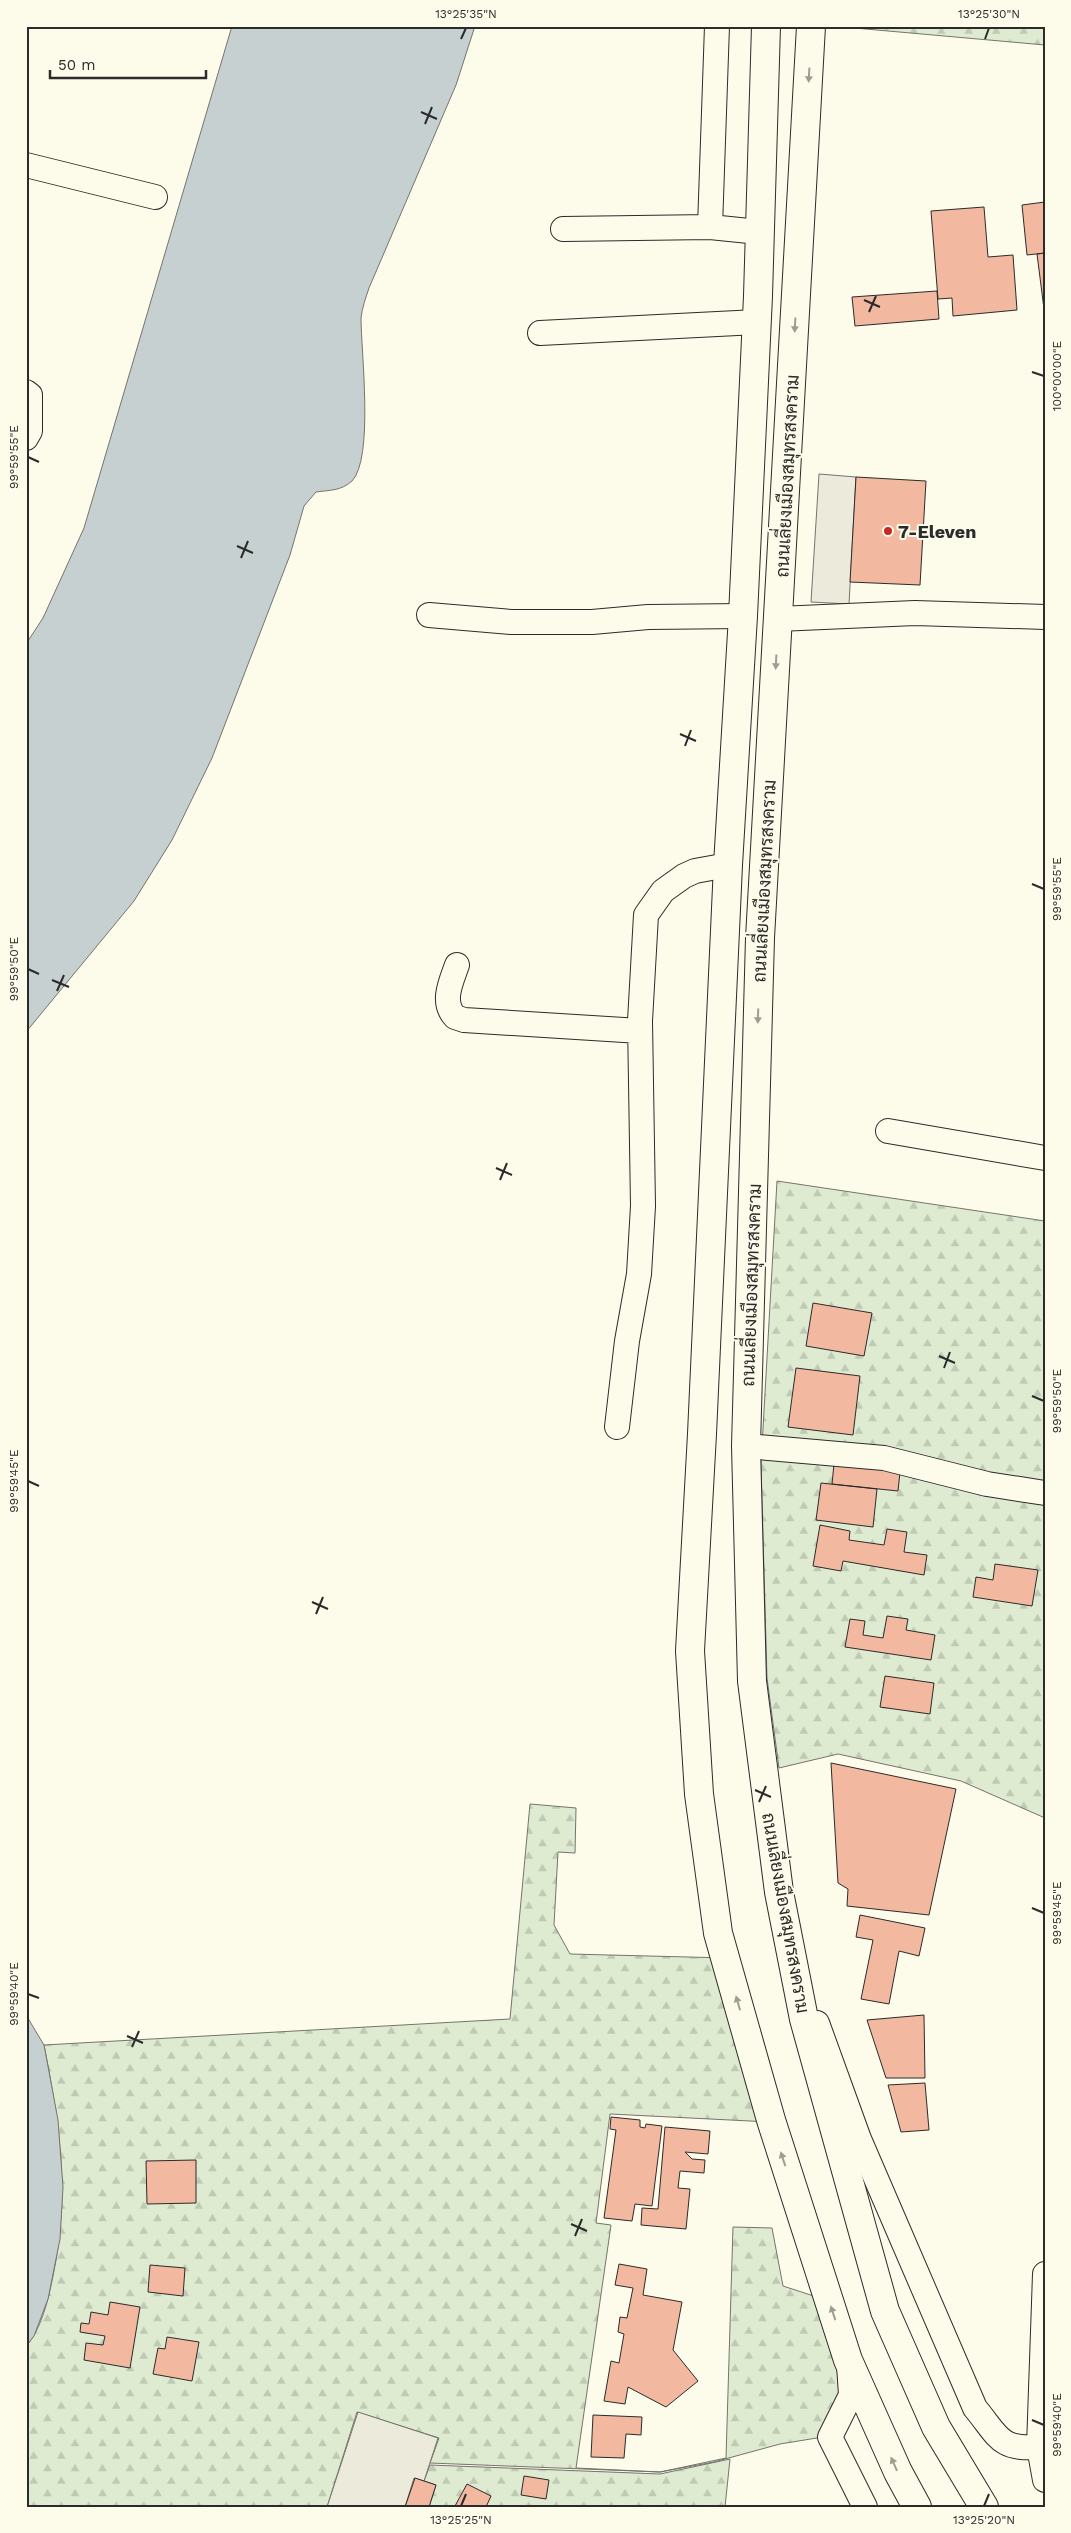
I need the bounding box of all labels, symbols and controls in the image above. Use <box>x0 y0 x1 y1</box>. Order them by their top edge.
text: 13°25'35"N <box>435 7 497 21</box>
text: 13°25'30"N <box>958 7 1020 21</box>
scale bar <box>50 48 206 80</box>
text: 50 m <box>58 56 95 74</box>
one-way arrow <box>804 67 812 83</box>
one-way arrow <box>791 317 799 333</box>
text: 100°00'00"E <box>1050 341 1064 411</box>
street label: ถนนเลี่ยงเมืองสมุทรสงคราม <box>766 374 805 578</box>
text: 99°59'55"E <box>7 425 21 489</box>
place label: 7-Eleven <box>898 521 976 542</box>
marker: 7-Eleven <box>882 525 894 537</box>
one-way arrow <box>771 654 779 670</box>
street label: ถนนเลี่ยงเมืองสมุทรสงคราม <box>743 779 782 983</box>
text: 99°59'55"E <box>1050 857 1064 921</box>
text: 99°59'50"E <box>7 936 21 1001</box>
one-way arrow <box>754 1008 762 1024</box>
street label: ถนนเลี่ยงเมืองสมุทรสงคราม <box>732 1183 767 1387</box>
text: 99°59'50"E <box>1050 1368 1064 1433</box>
text: 99°59'45"E <box>7 1449 21 1513</box>
street label: ถนนเลี่ยงเมืองสมุทรสงคราม <box>756 1810 819 2015</box>
text: 99°59'45"E <box>1050 1881 1064 1945</box>
text: 99°59'40"E <box>7 1962 21 2026</box>
one-way arrow <box>733 1995 741 2010</box>
one-way arrow <box>779 2151 786 2166</box>
one-way arrow <box>829 2306 836 2321</box>
text: 99°59'40"E <box>1050 2393 1064 2457</box>
one-way arrow <box>890 2457 898 2471</box>
text: 13°25'25"N <box>430 2513 492 2527</box>
text: 13°25'20"N <box>953 2513 1015 2527</box>

